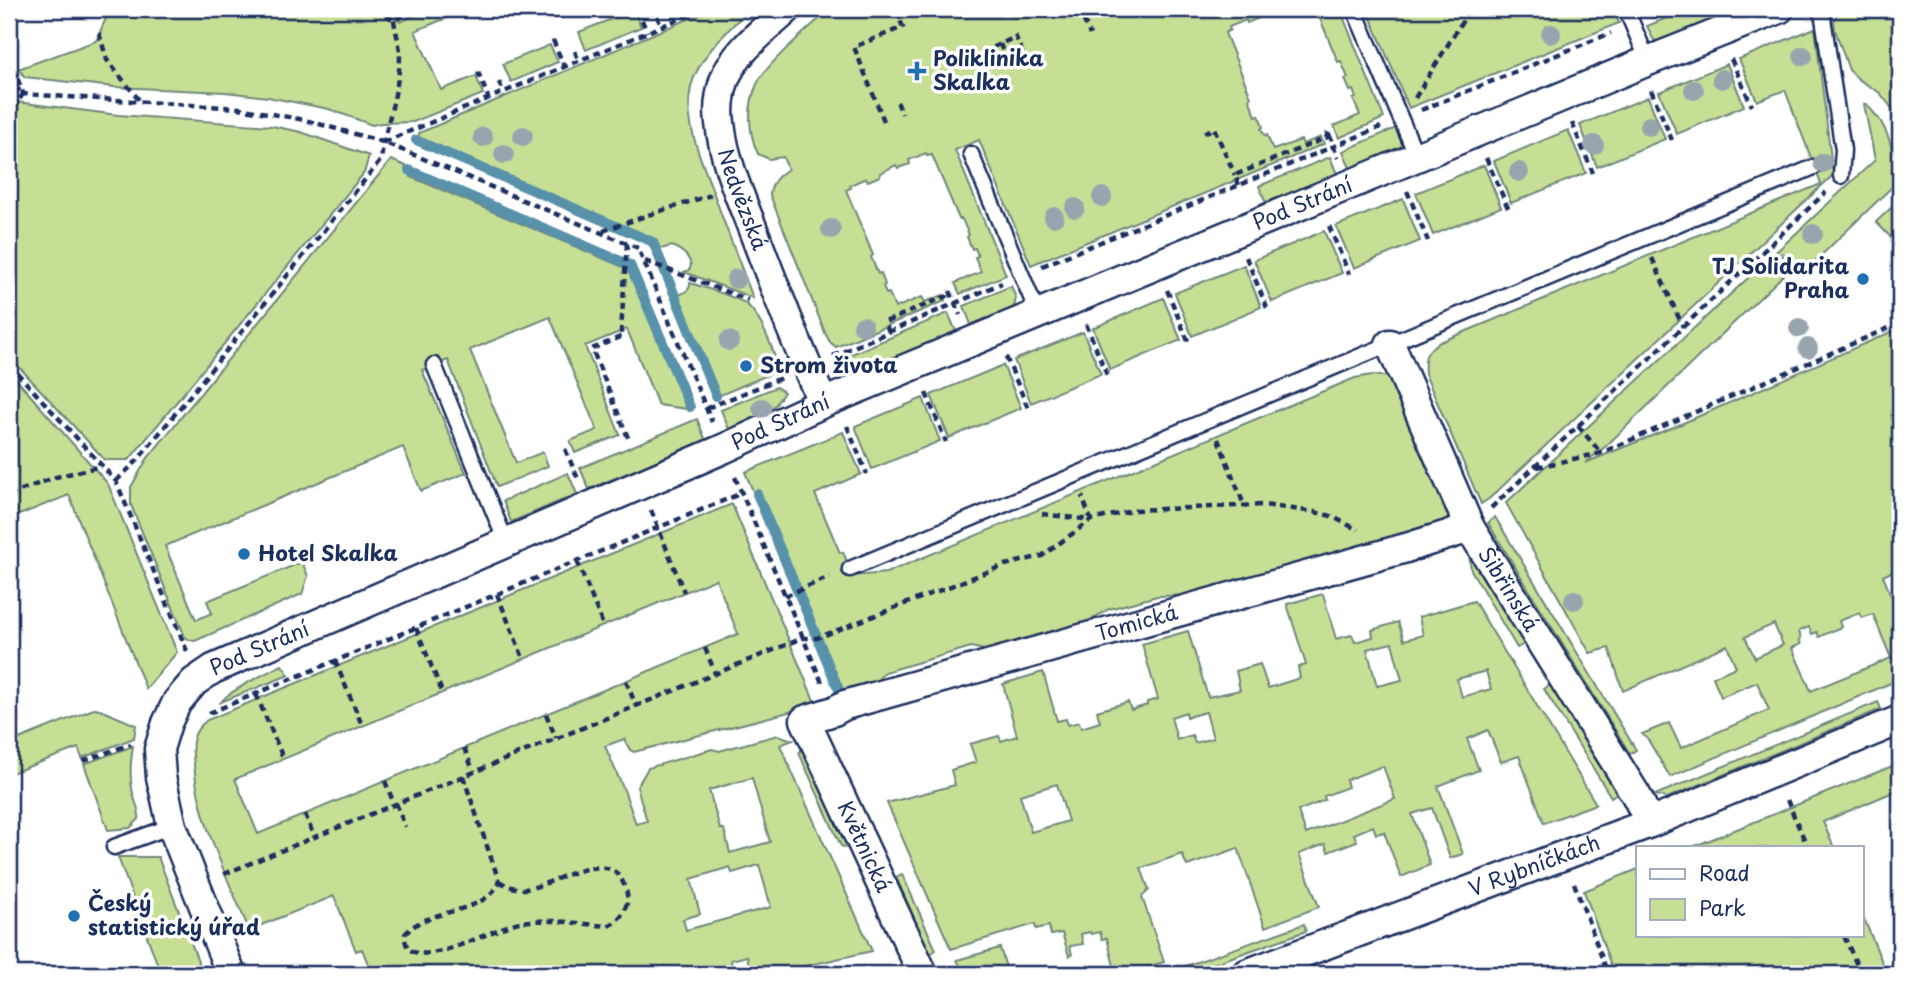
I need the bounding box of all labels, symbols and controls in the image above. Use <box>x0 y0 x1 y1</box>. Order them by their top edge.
place label: Poliklinika Skalka <box>933 41 1044 97</box>
marker: Poliklinika Skalka <box>907 61 927 81</box>
street label: Nedvězská <box>711 145 777 254</box>
street label: Pod Strání <box>1247 167 1357 237</box>
place label: TJ Solidarita Praha <box>1712 249 1849 305</box>
marker: TJ Solidarita Praha <box>1855 271 1871 287</box>
place label: Strom života <box>760 348 897 380</box>
marker: Strom života <box>738 358 754 374</box>
street label: Pod Strání <box>725 384 834 457</box>
place label: Hotel Skalka <box>258 536 398 568</box>
street label: Šibřinská <box>1471 540 1548 637</box>
marker: Hotel Skalka <box>236 546 252 562</box>
street label: Tomická <box>1092 595 1181 648</box>
street label: Pod Strání <box>204 612 313 683</box>
street label: Květnická <box>831 795 901 897</box>
street label: V Rybníčkách <box>1464 825 1604 903</box>
legend <box>1636 846 1864 937</box>
text: Road <box>1699 856 1750 888</box>
place label: Český statistický úřad <box>88 886 260 942</box>
text: Park <box>1699 891 1746 923</box>
marker: Český statistický úřad <box>66 908 82 924</box>

